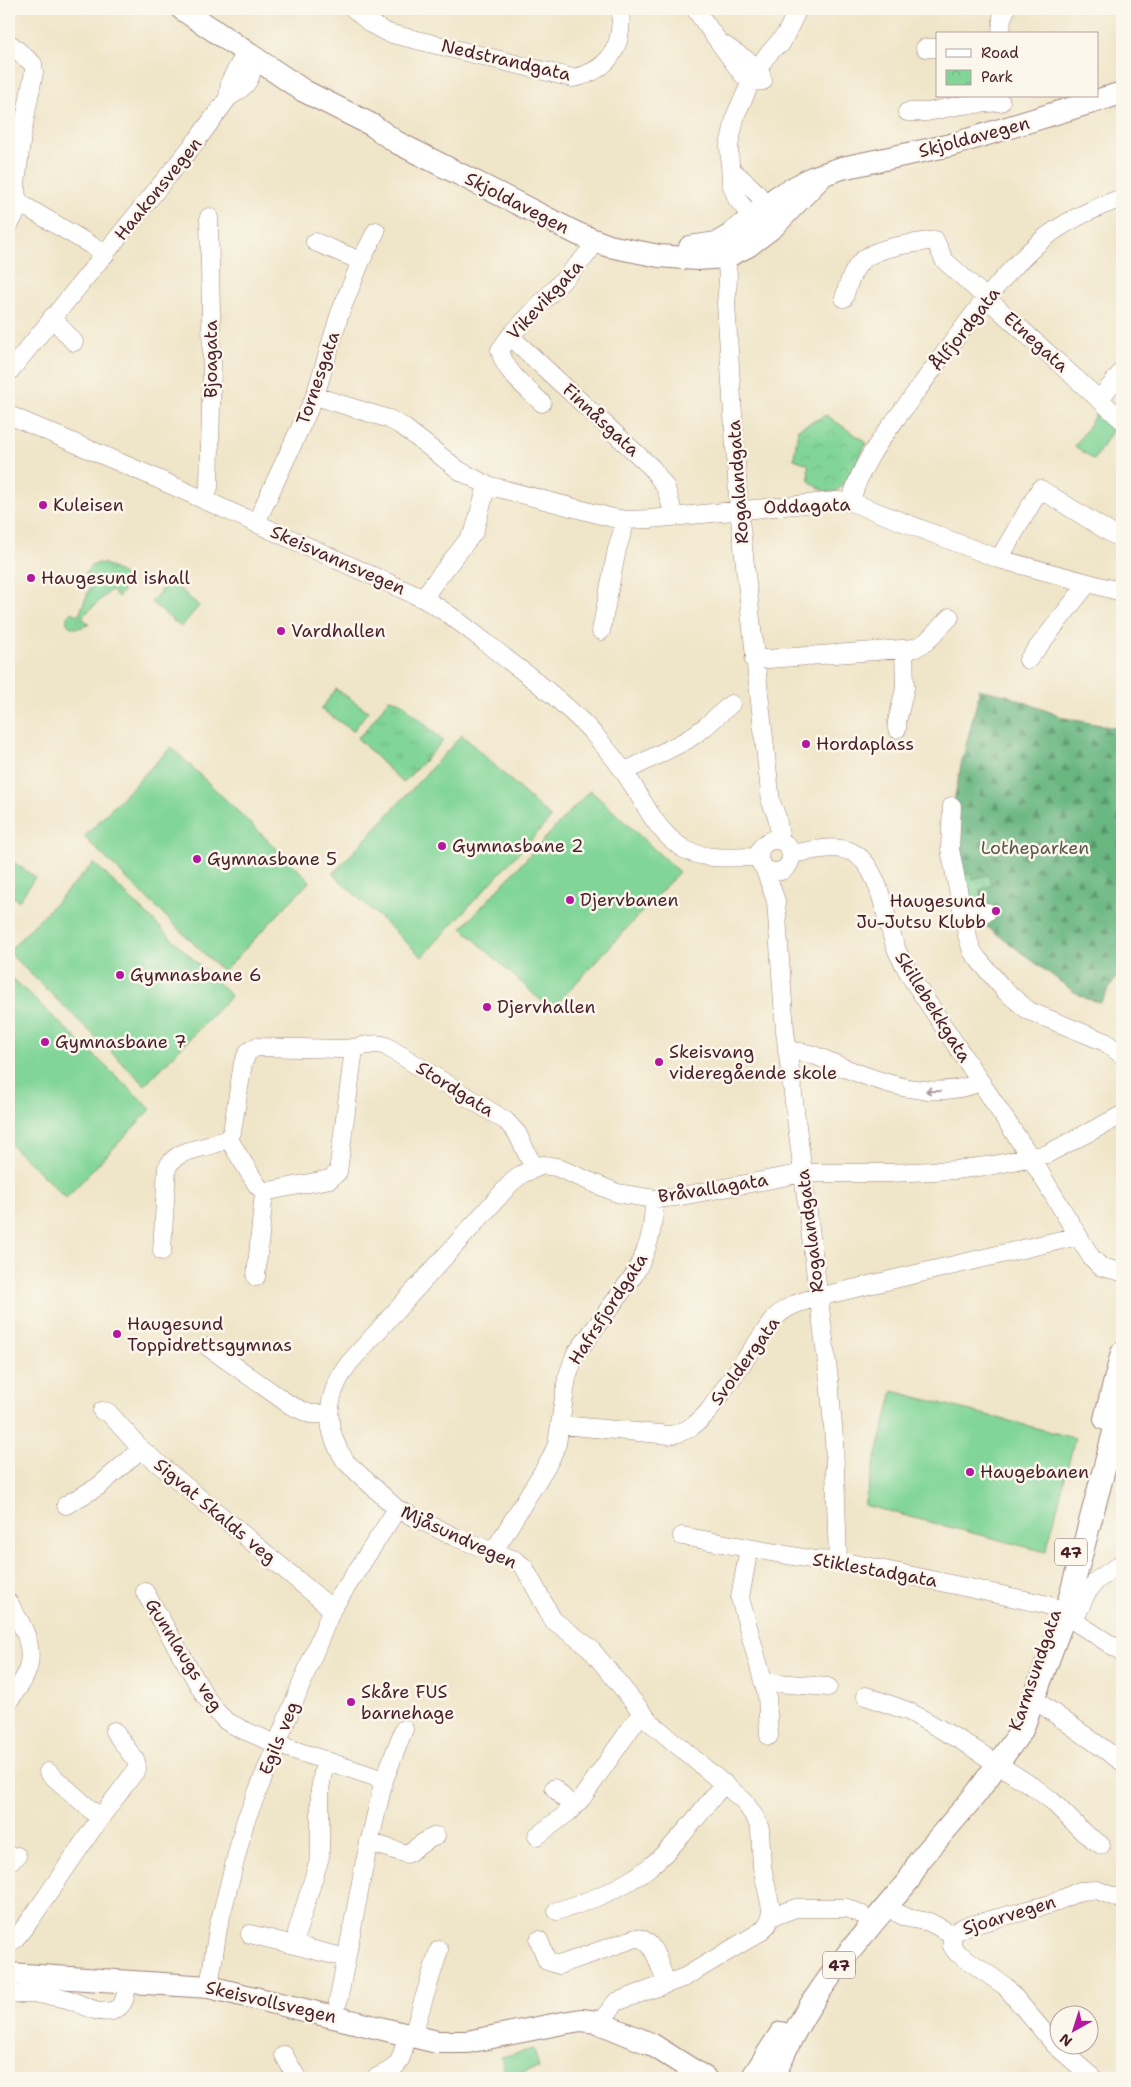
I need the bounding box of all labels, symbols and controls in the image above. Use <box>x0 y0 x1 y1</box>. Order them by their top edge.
legend <box>936 32 1098 98</box>
street label: Nedstrandgata <box>439 33 573 87</box>
text: Road <box>981 43 1019 63</box>
text: Park <box>981 67 1013 87</box>
street label: Skjoldavegen <box>916 111 1032 163</box>
street label: Haakonsvegen <box>109 132 207 246</box>
street label: Skjoldavegen <box>461 166 573 240</box>
street label: Vikevikgata <box>502 255 588 345</box>
street label: Ålfjordgata <box>925 282 1005 376</box>
street label: Etnegata <box>998 306 1074 378</box>
street label: Bjoagata <box>199 320 223 398</box>
street label: Tornesgata <box>291 328 345 428</box>
street label: Finnåsgata <box>557 378 645 462</box>
street label: Rogalandgata <box>722 419 754 545</box>
street label: Oddagata <box>763 492 851 520</box>
place label: Kuleisen <box>53 493 124 517</box>
marker: Kuleisen <box>37 499 49 511</box>
street label: Skeisvannsvegen <box>267 520 409 600</box>
place label: Haugesund ishall <box>41 566 190 590</box>
marker: Haugesund ishall <box>25 572 37 584</box>
place label: Vardhallen <box>291 619 385 643</box>
marker: Vardhallen <box>275 625 287 637</box>
place label: Hordaplass <box>816 732 914 756</box>
marker: Hordaplass <box>800 738 812 750</box>
place label: Gymnasbane 2 <box>452 834 584 858</box>
park label: Lotheparken <box>981 836 1089 860</box>
marker: Gymnasbane 2 <box>436 840 448 852</box>
place label: Gymnasbane 5 <box>207 847 337 871</box>
marker: Gymnasbane 5 <box>191 853 203 865</box>
place label: Djervbanen <box>580 888 679 912</box>
place label: Haugesund Ju-Jutsu Klubb <box>856 889 986 934</box>
marker: Djervbanen <box>564 894 576 906</box>
marker: Haugesund Ju-Jutsu Klubb <box>990 905 1002 917</box>
street label: Skillebekkgata <box>889 947 977 1067</box>
place label: Gymnasbane 6 <box>130 963 262 987</box>
marker: Gymnasbane 6 <box>114 969 126 981</box>
place label: Djervhallen <box>497 995 596 1019</box>
marker: Djervhallen <box>481 1001 493 1013</box>
place label: Gymnasbane 7 <box>55 1030 187 1054</box>
marker: Gymnasbane 7 <box>39 1036 51 1048</box>
place label: Skeisvang videregående skole <box>669 1040 837 1085</box>
street label: Stordgata <box>412 1056 498 1122</box>
marker: Skeisvang videregående skole <box>653 1056 665 1068</box>
one-way arrow <box>926 1086 942 1096</box>
street label: Bråvallagata <box>656 1167 770 1209</box>
street label: Rogalandgata <box>791 1168 829 1294</box>
street label: Hafrsfjordgata <box>563 1249 653 1369</box>
place label: Haugesund Toppidrettsgymnas <box>127 1312 292 1357</box>
street label: Svoldergata <box>705 1312 785 1410</box>
marker: Haugesund Toppidrettsgymnas <box>111 1328 123 1340</box>
street label: Sigvat Skalds veg <box>149 1453 281 1569</box>
place label: Haugebanen <box>980 1460 1089 1484</box>
marker: Haugebanen <box>964 1466 976 1478</box>
street label: Mjåsundvegen <box>397 1500 521 1574</box>
road number: 47 <box>1055 1538 1087 1565</box>
street label: Stiklestadgata <box>811 1547 939 1593</box>
street label: Gunnlaugs veg <box>140 1594 228 1716</box>
street label: Karmsundgata <box>1003 1606 1067 1734</box>
place label: Skåre FUS barnehage <box>361 1680 454 1725</box>
marker: Skåre FUS barnehage <box>345 1696 357 1708</box>
street label: Egils veg <box>253 1698 305 1778</box>
street label: Sjoarvegen <box>959 1889 1059 1941</box>
road number: 47 <box>823 1952 855 1978</box>
street label: Skeisvollsvegen <box>203 1975 339 2029</box>
north arrow <box>1048 2004 1098 2054</box>
text: N <box>1056 2030 1076 2051</box>

